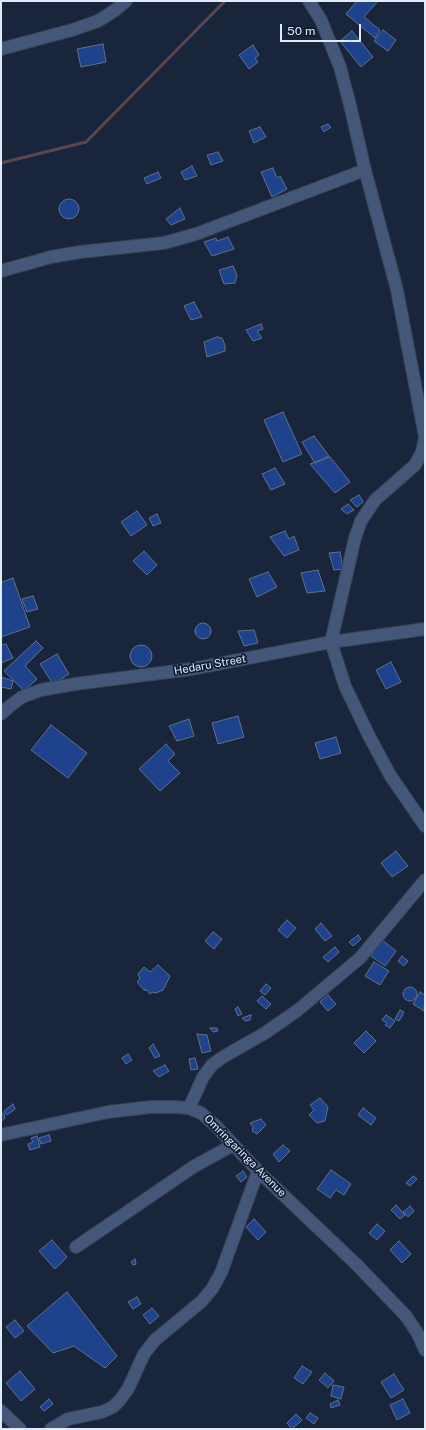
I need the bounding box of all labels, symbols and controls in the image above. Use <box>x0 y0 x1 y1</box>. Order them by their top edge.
scale bar <box>282 16 363 42</box>
text: 50 m <box>287 24 315 38</box>
street label: Hedaru Street <box>173 652 247 678</box>
street label: Omringaringa Avenue <box>201 1112 289 1200</box>

